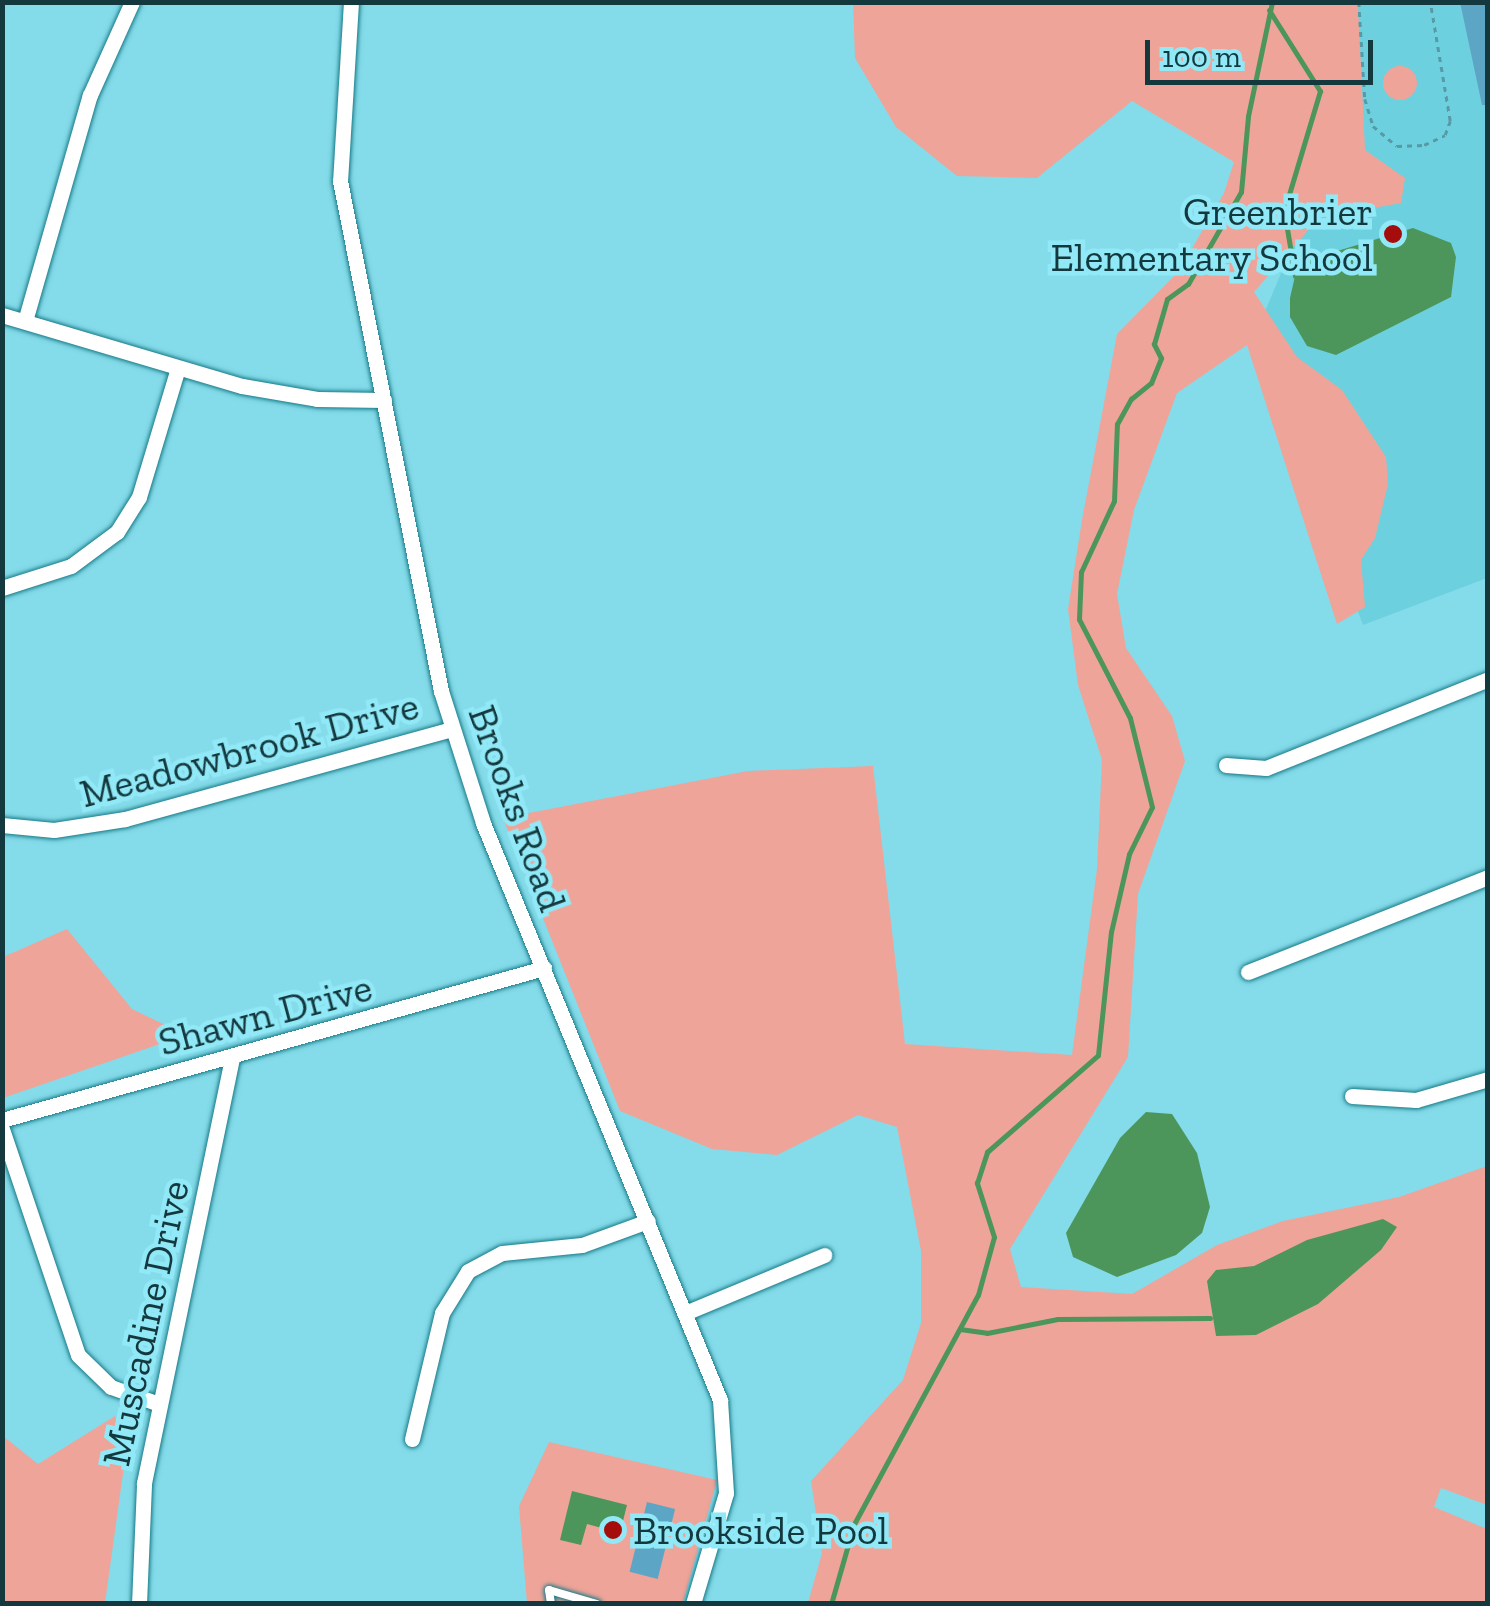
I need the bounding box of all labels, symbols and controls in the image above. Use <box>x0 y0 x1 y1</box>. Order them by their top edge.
scale bar <box>1150 20 1378 82</box>
text: 100 m <box>1162 39 1241 75</box>
place label: Greenbrier Elementary School <box>1049 187 1373 281</box>
marker: Greenbrier Elementary School <box>1382 223 1404 245</box>
street label: Meadowbrook Drive <box>75 681 423 817</box>
street label: Brooks Road <box>459 699 577 917</box>
street label: Shawn Drive <box>153 962 377 1066</box>
street label: Muscadine Drive <box>91 1176 199 1470</box>
place label: Brookside Pool <box>633 1506 888 1554</box>
marker: Brookside Pool <box>602 1519 624 1541</box>

